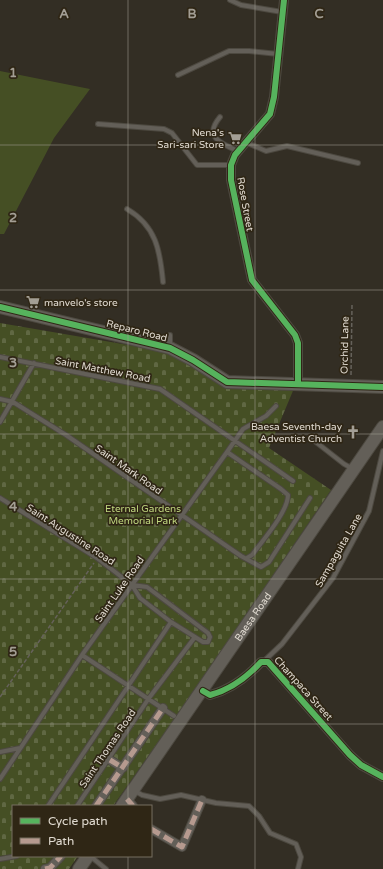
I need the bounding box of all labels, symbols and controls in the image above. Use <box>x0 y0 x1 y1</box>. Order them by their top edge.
text: A <box>59 6 69 22</box>
text: B <box>187 6 197 22</box>
text: C <box>314 6 324 22</box>
text: 1 <box>9 65 17 81</box>
place label: Nena's Sari-sari Store <box>157 127 224 151</box>
supermarket icon: Nena's Sari-sari Store <box>227 130 243 146</box>
street label: Rose Street <box>234 176 256 232</box>
text: 2 <box>9 210 17 226</box>
supermarket icon: manvelo's store <box>25 294 41 310</box>
place label: manvelo's store <box>44 297 118 309</box>
street label: Orchid Lane <box>338 316 352 374</box>
street label: Reparo Road <box>105 318 168 344</box>
text: 3 <box>9 355 17 371</box>
street label: Saint Matthew Road <box>54 355 151 385</box>
place label: Baesa Seventh-day Adventist Church <box>251 421 343 445</box>
church icon: Baesa Seventh-day Adventist Church <box>345 424 361 440</box>
street label: Saint Mark Road <box>93 442 164 497</box>
text: 4 <box>9 499 18 515</box>
street label: Saint Augustine Road <box>24 502 117 568</box>
park label: Eternal Gardens Memorial Park <box>105 503 181 527</box>
street label: Sampaguita Lane <box>313 511 365 589</box>
street label: Saint Luke Road <box>93 554 147 625</box>
street label: Baesa Road <box>232 590 274 644</box>
text: 5 <box>9 644 17 660</box>
street label: Champaca Street <box>271 654 335 723</box>
street label: Saint Thomas Road <box>77 707 139 790</box>
legend <box>12 805 152 857</box>
text: Cycle path <box>48 814 107 828</box>
text: Path <box>48 834 74 848</box>

